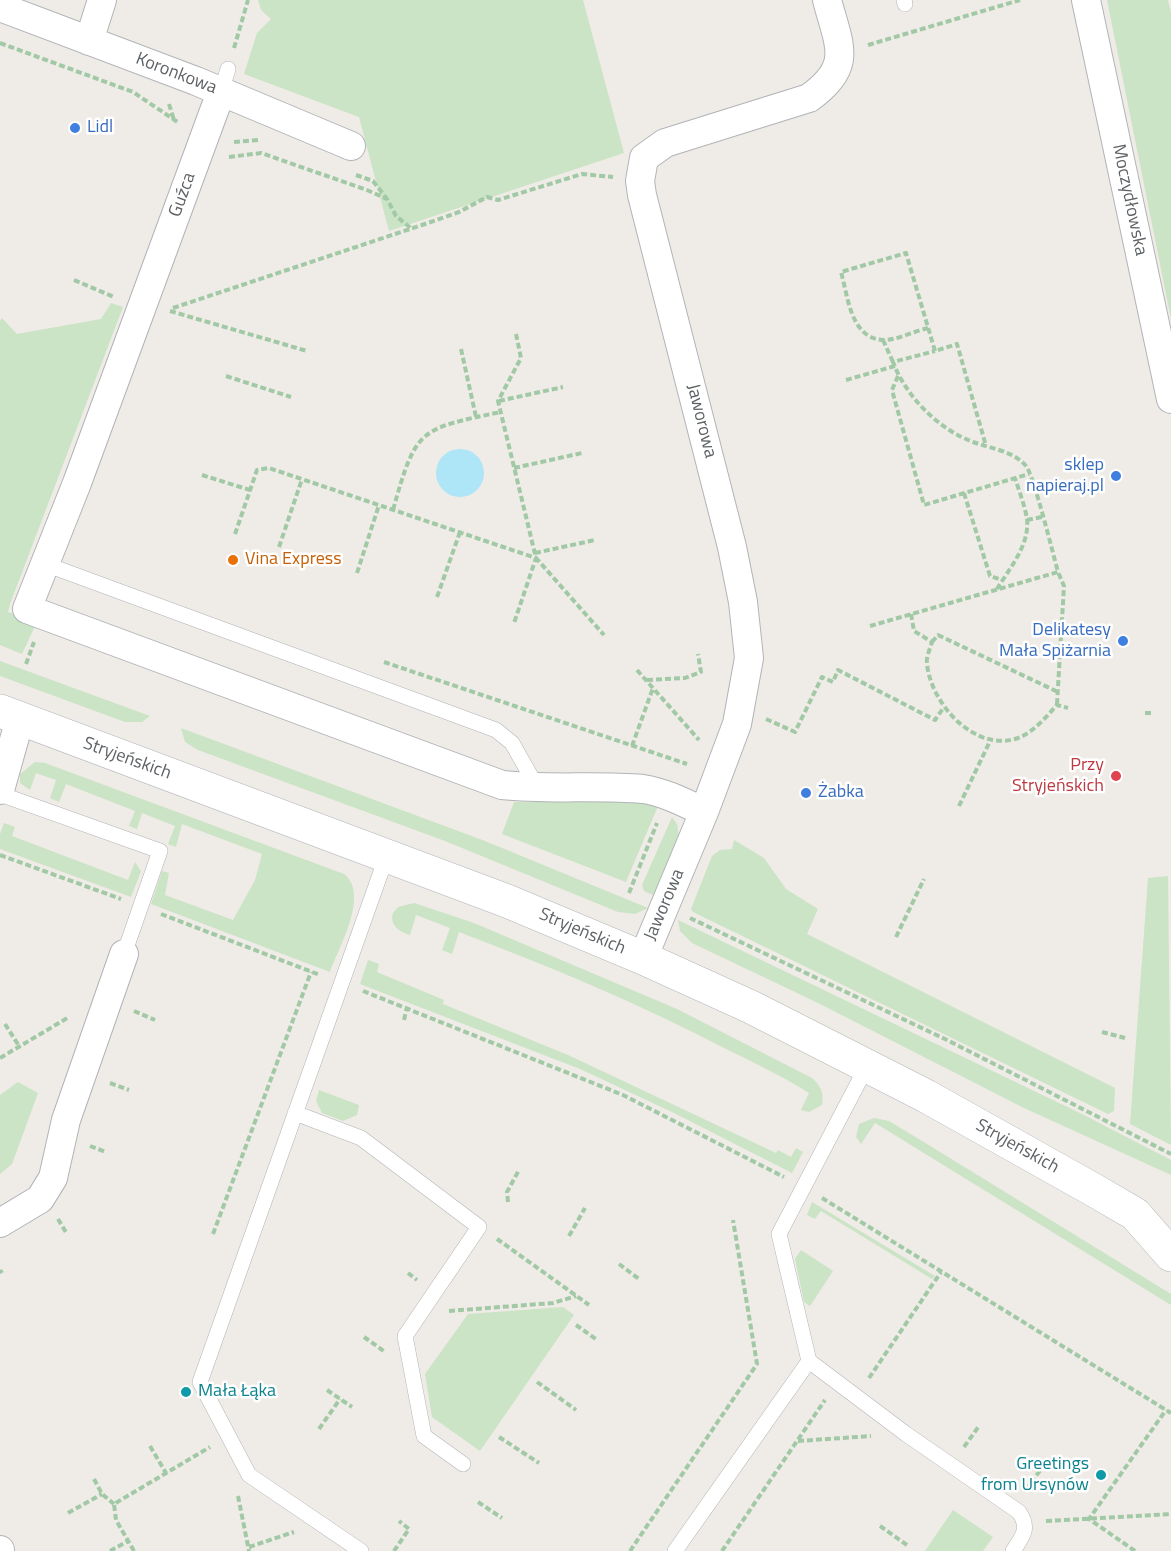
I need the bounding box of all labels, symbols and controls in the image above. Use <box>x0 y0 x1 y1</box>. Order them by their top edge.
street label: Koronkowa <box>132 49 220 99</box>
place label: Lidl <box>87 117 113 139</box>
marker: Lidl <box>68 121 82 135</box>
street label: Moczydłowska <box>1107 142 1151 258</box>
street label: Guźca <box>165 170 201 220</box>
street label: Jaworowa <box>681 382 721 460</box>
place label: sklep napieraj.pl <box>1026 455 1104 498</box>
marker: sklep napieraj.pl <box>1109 469 1123 483</box>
place label: Vina Express <box>245 549 342 571</box>
marker: Vina Express <box>226 553 240 567</box>
place label: Delikatesy Mała Spiżarnia <box>999 620 1111 662</box>
marker: Delikatesy Mała Spiżarnia <box>1116 634 1130 648</box>
street label: Stryjeńskich <box>80 733 174 785</box>
place label: Przy Stryjeńskich <box>1012 755 1104 798</box>
marker: Przy Stryjeńskich <box>1109 769 1123 783</box>
place label: Żabka <box>818 782 864 804</box>
marker: Żabka <box>799 786 813 800</box>
street label: Jaworowa <box>640 866 690 944</box>
street label: Stryjeńskich <box>535 904 629 960</box>
street label: Stryjeńskich <box>972 1115 1062 1179</box>
place label: Mała Łąka <box>198 1381 276 1403</box>
marker: Mała Łąka <box>179 1385 193 1399</box>
place label: Greetings from Ursynów <box>981 1454 1089 1496</box>
marker: Greetings from Ursynów <box>1094 1468 1108 1482</box>

